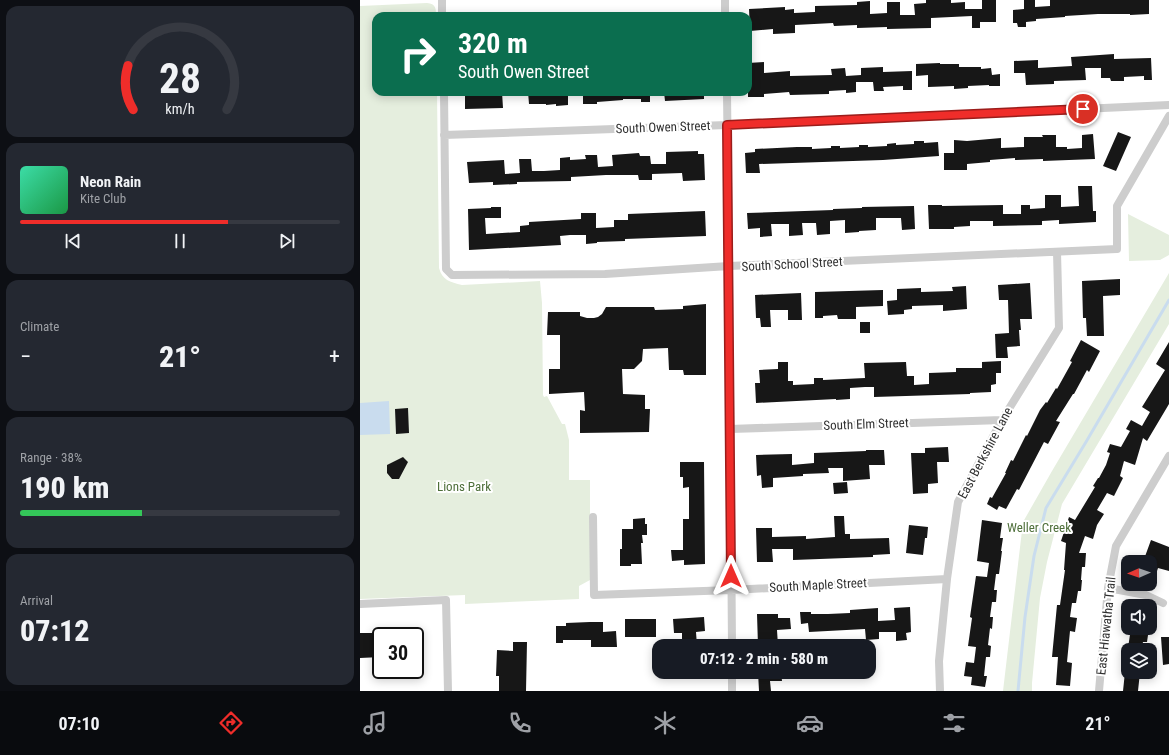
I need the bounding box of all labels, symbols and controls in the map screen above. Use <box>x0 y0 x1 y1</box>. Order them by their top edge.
text: 320 m <box>458 27 528 60</box>
icon: right <box>392 28 444 80</box>
text: 28 <box>159 53 201 102</box>
text: South Owen Street <box>458 61 589 82</box>
pin <box>1066 92 1100 126</box>
icon: arrive <box>1072 98 1094 120</box>
text: km/h <box>165 100 195 116</box>
street label: South Owen Street <box>615 118 711 136</box>
text: Neon Rain <box>80 173 141 191</box>
text: Kite Club <box>80 191 126 206</box>
icon: previous <box>62 230 84 252</box>
icon: pause <box>169 230 191 252</box>
icon: next <box>276 230 298 252</box>
street label: South School Street <box>741 254 843 274</box>
text: Climate <box>20 319 59 334</box>
text: 21° <box>159 339 201 374</box>
text: − <box>20 344 31 369</box>
text: + <box>329 344 340 369</box>
street label: East Berkshire Lane <box>955 405 1015 501</box>
street label: South Elm Street <box>823 415 909 433</box>
text: Range · 38% <box>20 450 82 465</box>
text: 190 km <box>20 470 109 505</box>
park label: Lions Park <box>437 479 491 494</box>
park label: Weller Creek <box>1007 520 1071 535</box>
position arrow <box>710 555 752 597</box>
north arrow <box>1121 555 1157 591</box>
map controls <box>1121 555 1157 679</box>
street label: South Maple Street <box>769 575 867 595</box>
street label: East Hiawatha Trail <box>1093 576 1119 676</box>
text: Arrival <box>20 593 53 608</box>
button: sound <box>1121 599 1157 635</box>
text: 07:12 <box>20 613 89 648</box>
speed limit sign: 30 <box>372 627 424 679</box>
button: layers <box>1121 643 1157 679</box>
text: 07:12 · 2 min · 580 m <box>700 650 828 668</box>
icon: directions <box>217 709 245 737</box>
icon: music <box>361 709 389 737</box>
icon: phone <box>506 709 534 737</box>
icon: climate <box>651 709 679 737</box>
icon: car <box>796 709 824 737</box>
icon: filters <box>940 709 968 737</box>
text: 07:10 <box>58 713 100 734</box>
text: 21° <box>1085 713 1110 734</box>

